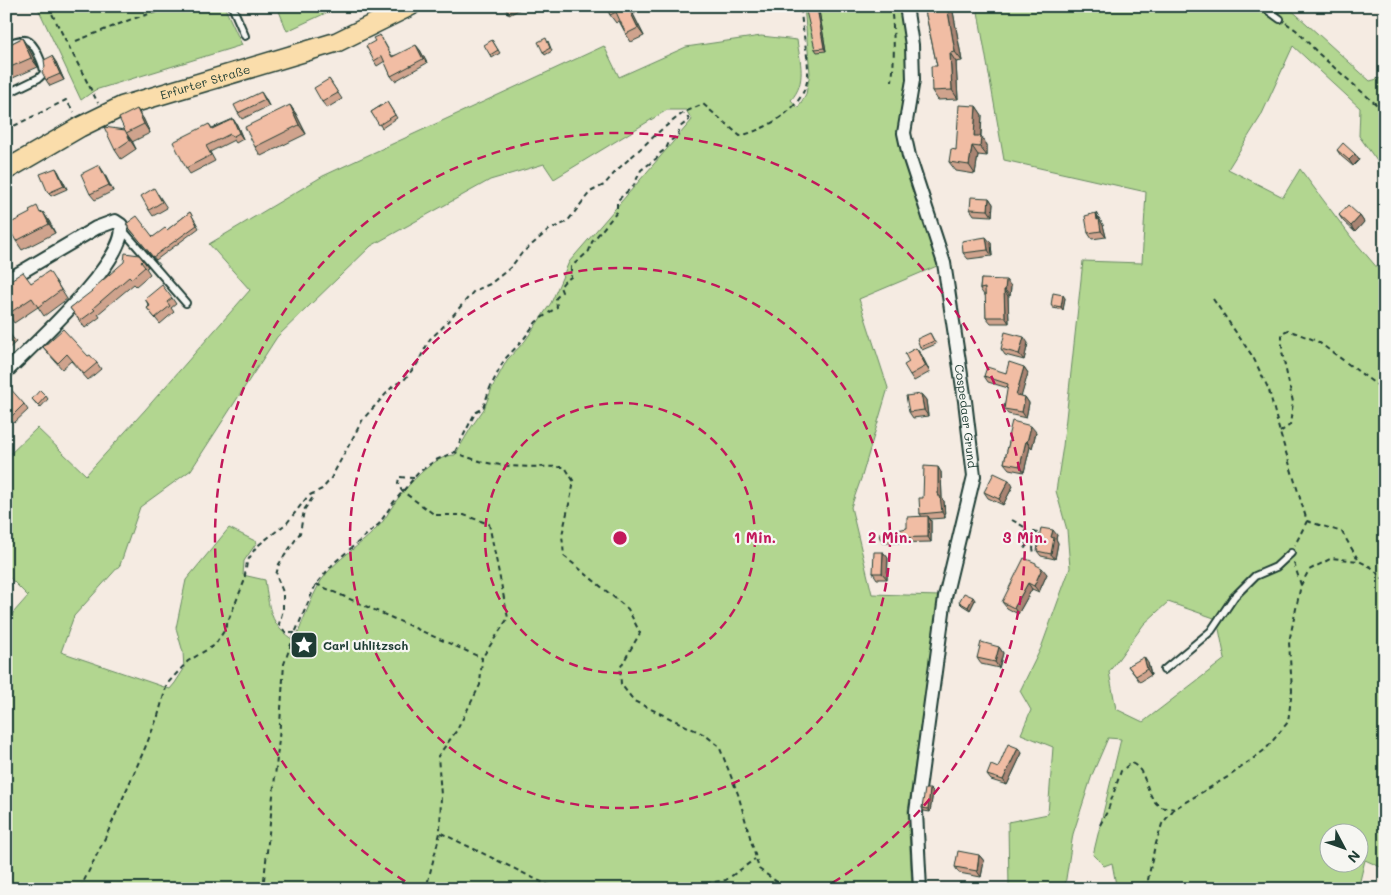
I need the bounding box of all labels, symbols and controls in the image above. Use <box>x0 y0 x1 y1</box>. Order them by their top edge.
street label: Erfurter Straße <box>158 60 252 103</box>
street label: Cospedaer Grund <box>951 363 981 469</box>
text: 1 Min. <box>734 527 776 547</box>
text: 2 Min. <box>868 527 912 547</box>
text: 3 Min. <box>1003 527 1047 547</box>
centre of rings <box>611 529 629 547</box>
place icon: Carl Uhlitzsch <box>289 630 319 660</box>
place label: Carl Uhlitzsch <box>323 637 408 653</box>
north arrow <box>1318 822 1368 872</box>
text: N <box>1344 847 1365 867</box>

